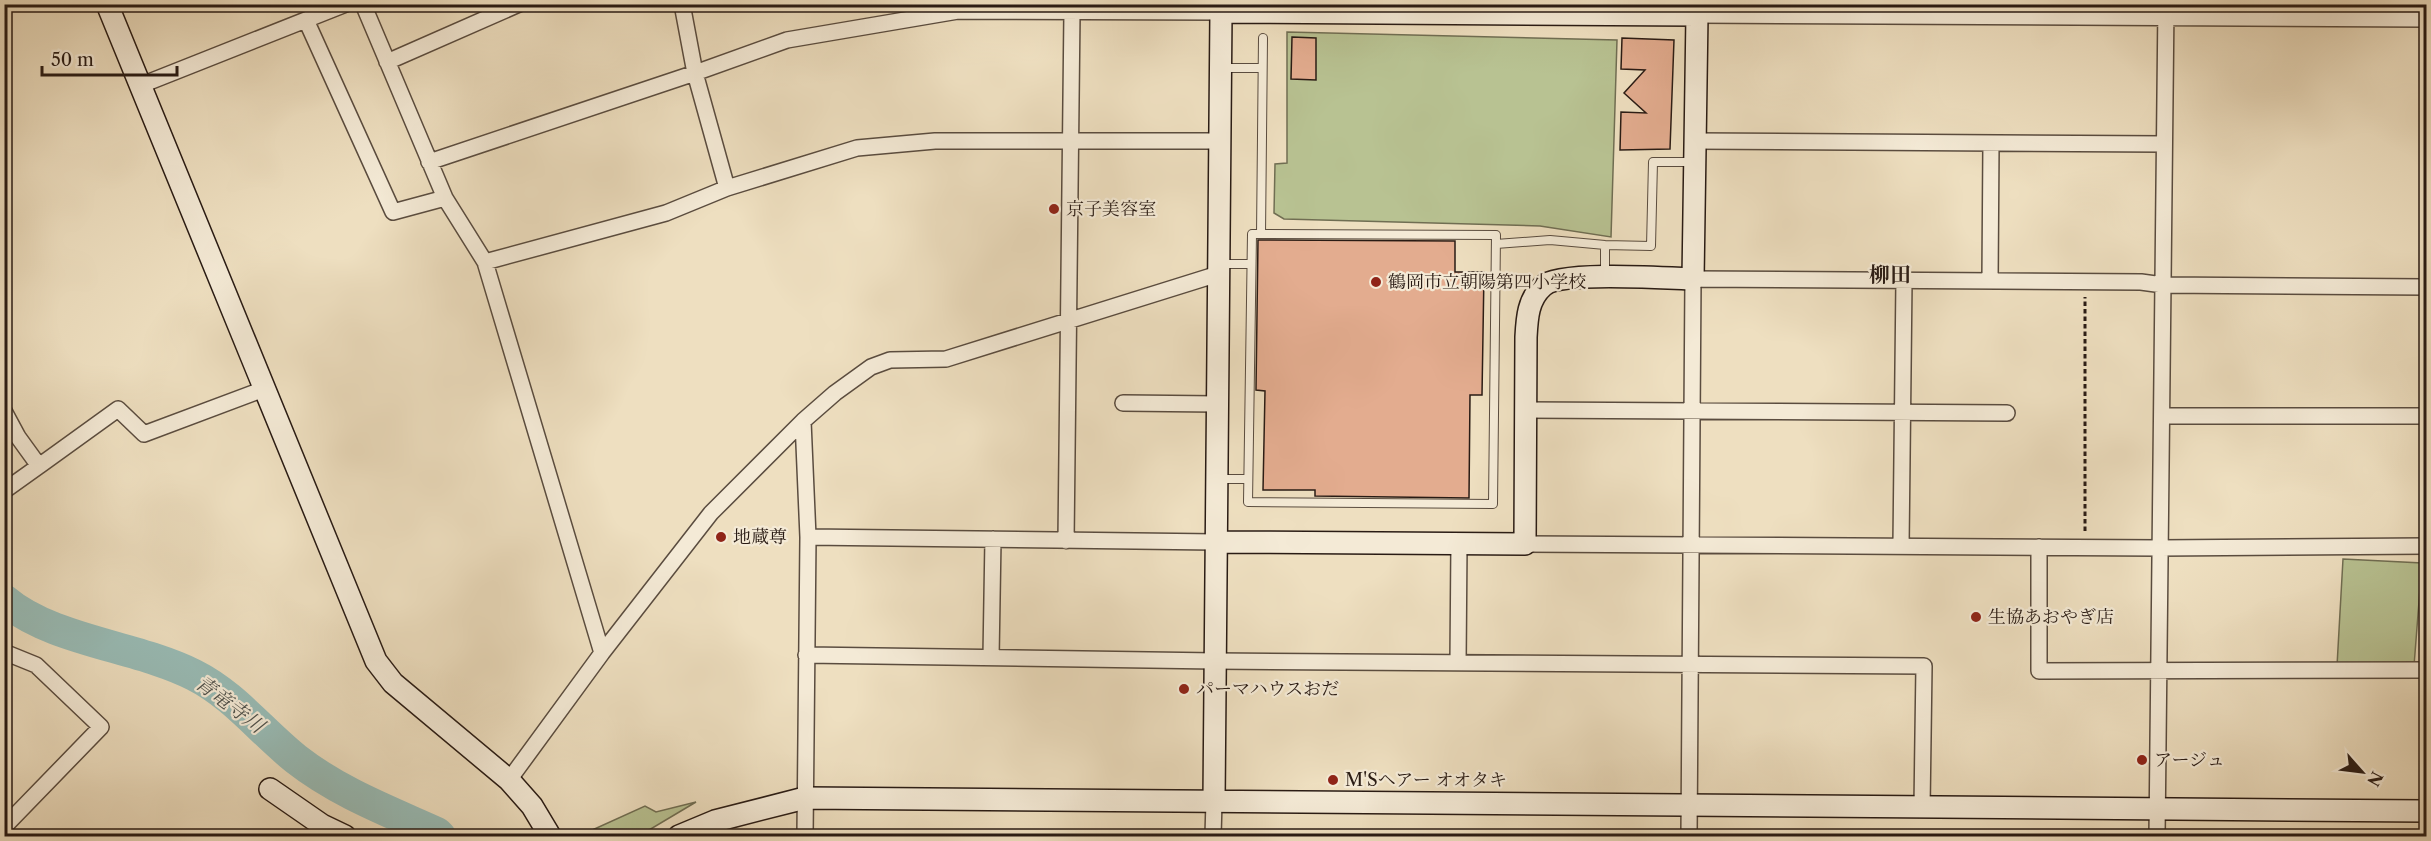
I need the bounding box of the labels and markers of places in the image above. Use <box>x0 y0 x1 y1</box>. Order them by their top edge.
place label: 京子美容室 <box>1066 198 1156 220</box>
marker: 京子美容室 <box>1047 202 1061 216</box>
place label: 鶴岡市立朝陽第四小学校 <box>1388 271 1586 293</box>
marker: 鶴岡市立朝陽第四小学校 <box>1369 275 1383 289</box>
place label: 地蔵尊 <box>733 526 787 548</box>
marker: 地蔵尊 <box>714 530 728 544</box>
place label: 生協あおやぎ店 <box>1988 606 2114 628</box>
marker: 生協あおやぎ店 <box>1969 610 1983 624</box>
place label: パーマハウスおだ <box>1196 678 1339 700</box>
marker: パーマハウスおだ <box>1177 682 1191 696</box>
place label: アージュ <box>2154 749 2225 771</box>
marker: アージュ <box>2135 753 2149 767</box>
place label: M'Sヘアー オオタキ <box>1345 769 1507 791</box>
marker: M'Sヘアー オオタキ <box>1326 773 1340 787</box>

